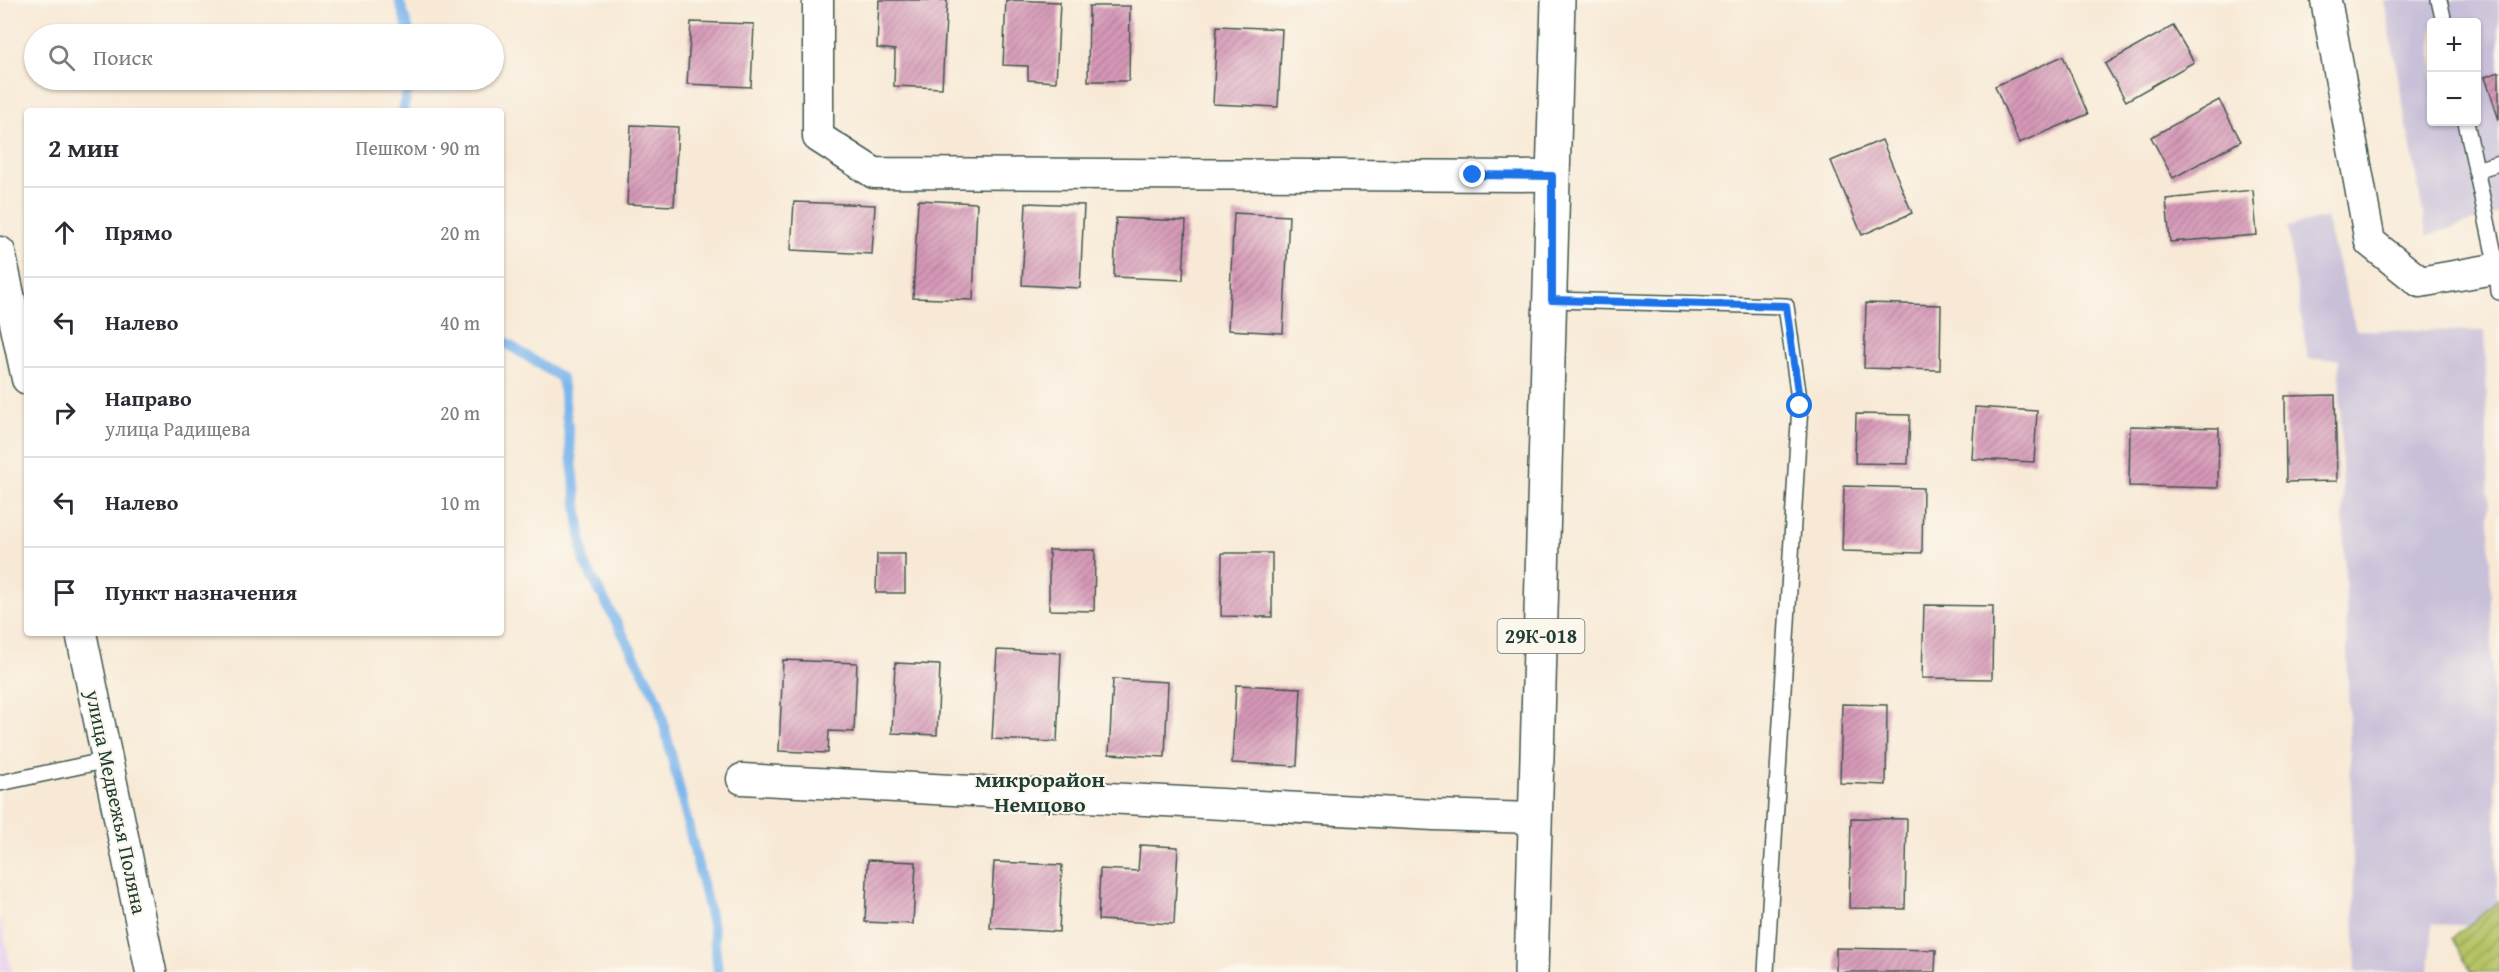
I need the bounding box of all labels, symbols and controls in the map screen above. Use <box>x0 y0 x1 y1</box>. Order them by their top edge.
map controls <box>2427 18 2481 126</box>
button: + <box>2427 18 2481 72</box>
search box <box>24 24 504 90</box>
icon: search <box>45 41 78 74</box>
text: Поиск <box>93 41 153 73</box>
button: − <box>2427 72 2481 126</box>
text: 2 мин <box>48 128 119 167</box>
text: Пешком · 90 m <box>355 133 480 162</box>
route end <box>1459 161 1485 187</box>
icon: ahead <box>48 216 81 249</box>
text: Прямо <box>105 216 172 248</box>
text: 20 m <box>440 218 480 247</box>
icon: left <box>48 306 81 339</box>
text: Налево <box>105 306 178 338</box>
text: 40 m <box>440 308 480 337</box>
text: Направо <box>105 382 192 414</box>
route start <box>1786 392 1812 418</box>
icon: right <box>48 396 81 429</box>
text: 20 m <box>440 398 480 427</box>
text: улица Радищева <box>105 414 251 443</box>
icon: left <box>48 486 81 519</box>
text: Налево <box>105 486 178 518</box>
text: 10 m <box>440 488 480 517</box>
icon: arrive <box>48 576 81 609</box>
text: Пункт назначения <box>105 576 297 608</box>
road number: 29К-018 <box>1498 619 1584 653</box>
street label: улица Медвежья Поляна <box>77 686 155 917</box>
district label: микрорайон Немцово <box>975 763 1105 820</box>

